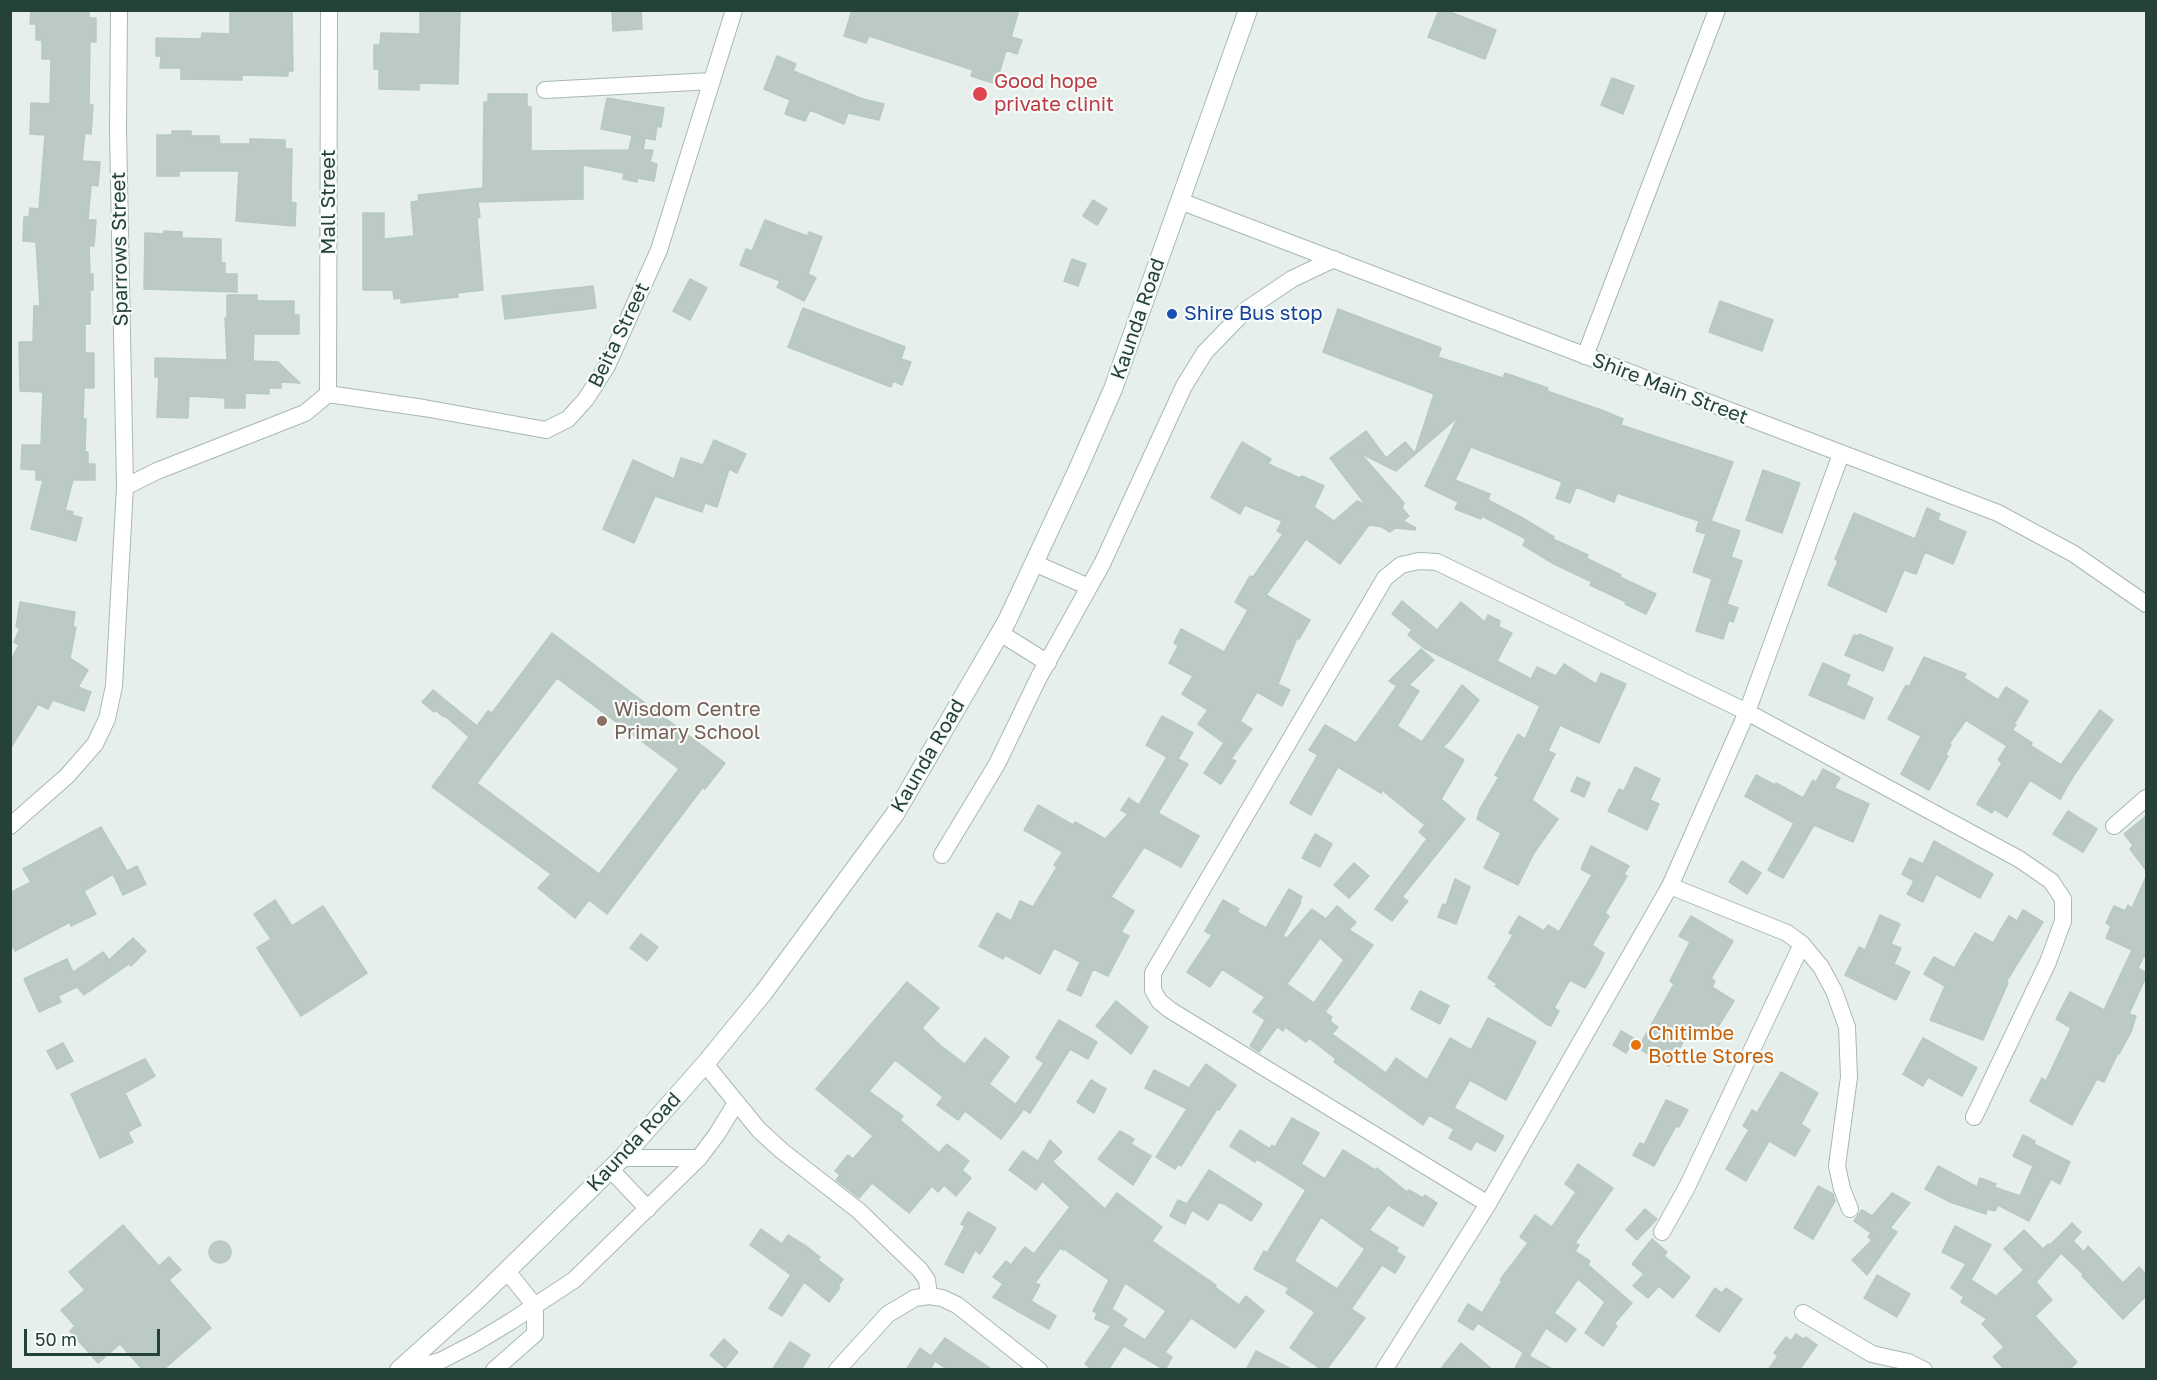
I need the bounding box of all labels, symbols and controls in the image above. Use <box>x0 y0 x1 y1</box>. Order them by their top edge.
place label: Good hope private clinit <box>994 70 1114 117</box>
marker: Good hope private clinit <box>971 85 989 103</box>
street label: Mall Street <box>317 149 341 255</box>
street label: Sparrows Street <box>107 172 133 326</box>
street label: Kaunda Road <box>1106 255 1170 383</box>
street label: Beita Street <box>583 279 655 391</box>
place label: Shire Bus stop <box>1184 302 1323 326</box>
marker: Shire Bus stop <box>1165 307 1179 321</box>
street label: Shire Main Street <box>1589 348 1751 430</box>
street label: Kaunda Road <box>886 695 970 817</box>
place label: Wisdom Centre Primary School <box>614 698 761 745</box>
marker: Wisdom Centre Primary School <box>595 714 609 728</box>
place label: Chitimbe Bottle Stores <box>1648 1022 1774 1069</box>
marker: Chitimbe Bottle Stores <box>1629 1038 1643 1052</box>
street label: Kaunda Road <box>582 1087 686 1197</box>
scale bar <box>27 1317 164 1355</box>
text: 50 m <box>35 1328 77 1350</box>

